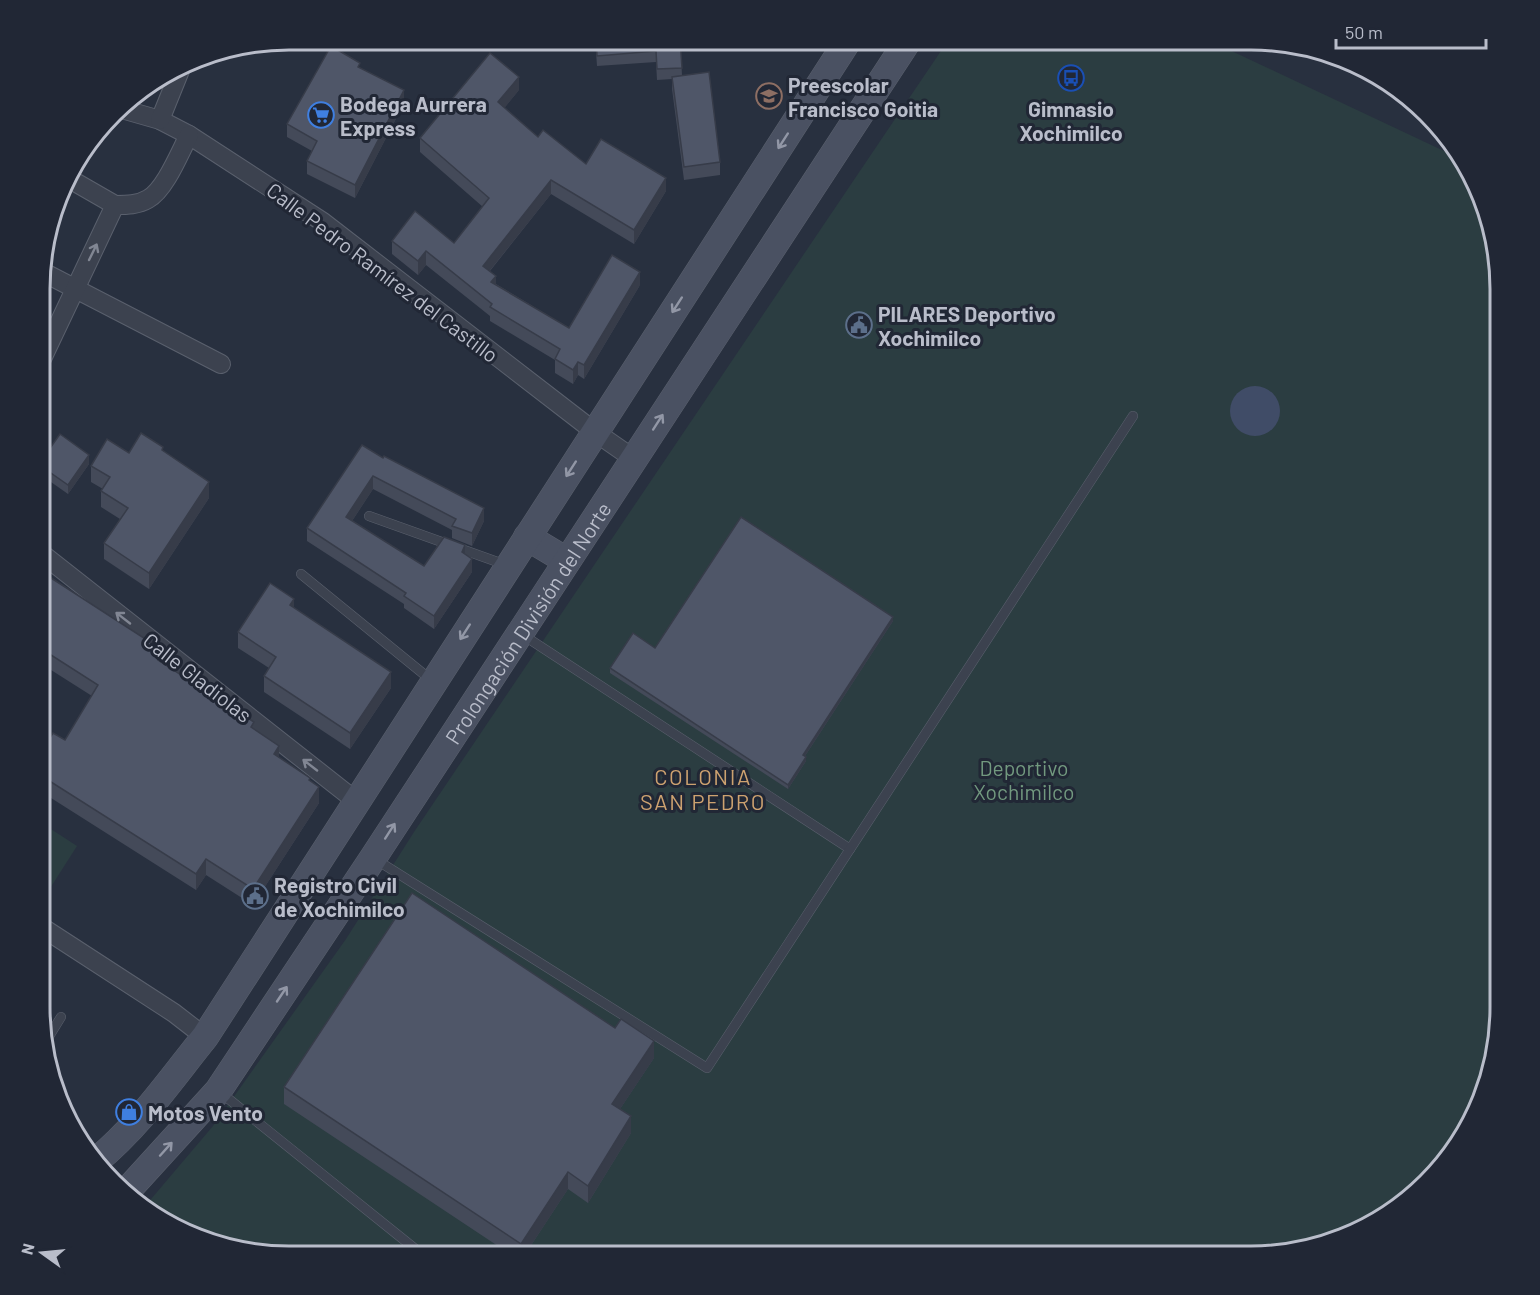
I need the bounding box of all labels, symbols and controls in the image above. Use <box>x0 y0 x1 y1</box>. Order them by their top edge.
scale bar <box>1336 12 1486 50</box>
text: 50 m <box>1345 21 1383 43</box>
bus stop icon: Gimnasio Xochimilco <box>1056 63 1086 93</box>
place label: Preescolar Francisco Goitia <box>788 72 938 121</box>
school or university icon: Preescolar Francisco Goitia <box>754 81 784 111</box>
place label: Bodega Aurrera Express <box>340 91 487 140</box>
place label: Gimnasio Xochimilco <box>1019 96 1123 145</box>
supermarket icon: Bodega Aurrera Express <box>306 100 336 130</box>
one-way arrow <box>777 132 789 149</box>
street label: Calle Pedro Ramírez del Castillo <box>262 177 504 367</box>
one-way arrow <box>87 243 99 261</box>
one-way arrow <box>671 296 683 313</box>
place label: PILARES Deportivo Xochimilco <box>878 301 1056 350</box>
public building icon: PILARES Deportivo Xochimilco <box>844 310 874 340</box>
one-way arrow <box>652 414 664 431</box>
one-way arrow <box>565 460 578 477</box>
street label: Prolongación División del Norte <box>439 497 615 748</box>
one-way arrow <box>116 612 132 625</box>
one-way arrow <box>459 623 471 640</box>
street label: Calle Gladiolas <box>139 627 257 727</box>
park label: Deportivo Xochimilco <box>974 755 1074 804</box>
one-way arrow <box>302 758 318 771</box>
district label: COLONIA SAN PEDRO <box>640 763 766 814</box>
one-way arrow <box>385 823 397 840</box>
place label: Registro Civil de Xochimilco <box>274 872 405 921</box>
public building icon: Registro Civil de Xochimilco <box>240 881 270 911</box>
one-way arrow <box>276 985 289 1002</box>
shop icon: Motos Vento <box>114 1097 144 1127</box>
place label: Motos Vento <box>148 1100 263 1125</box>
one-way arrow <box>159 1142 173 1157</box>
north arrow <box>12 1223 72 1283</box>
text: N <box>16 1241 38 1257</box>

